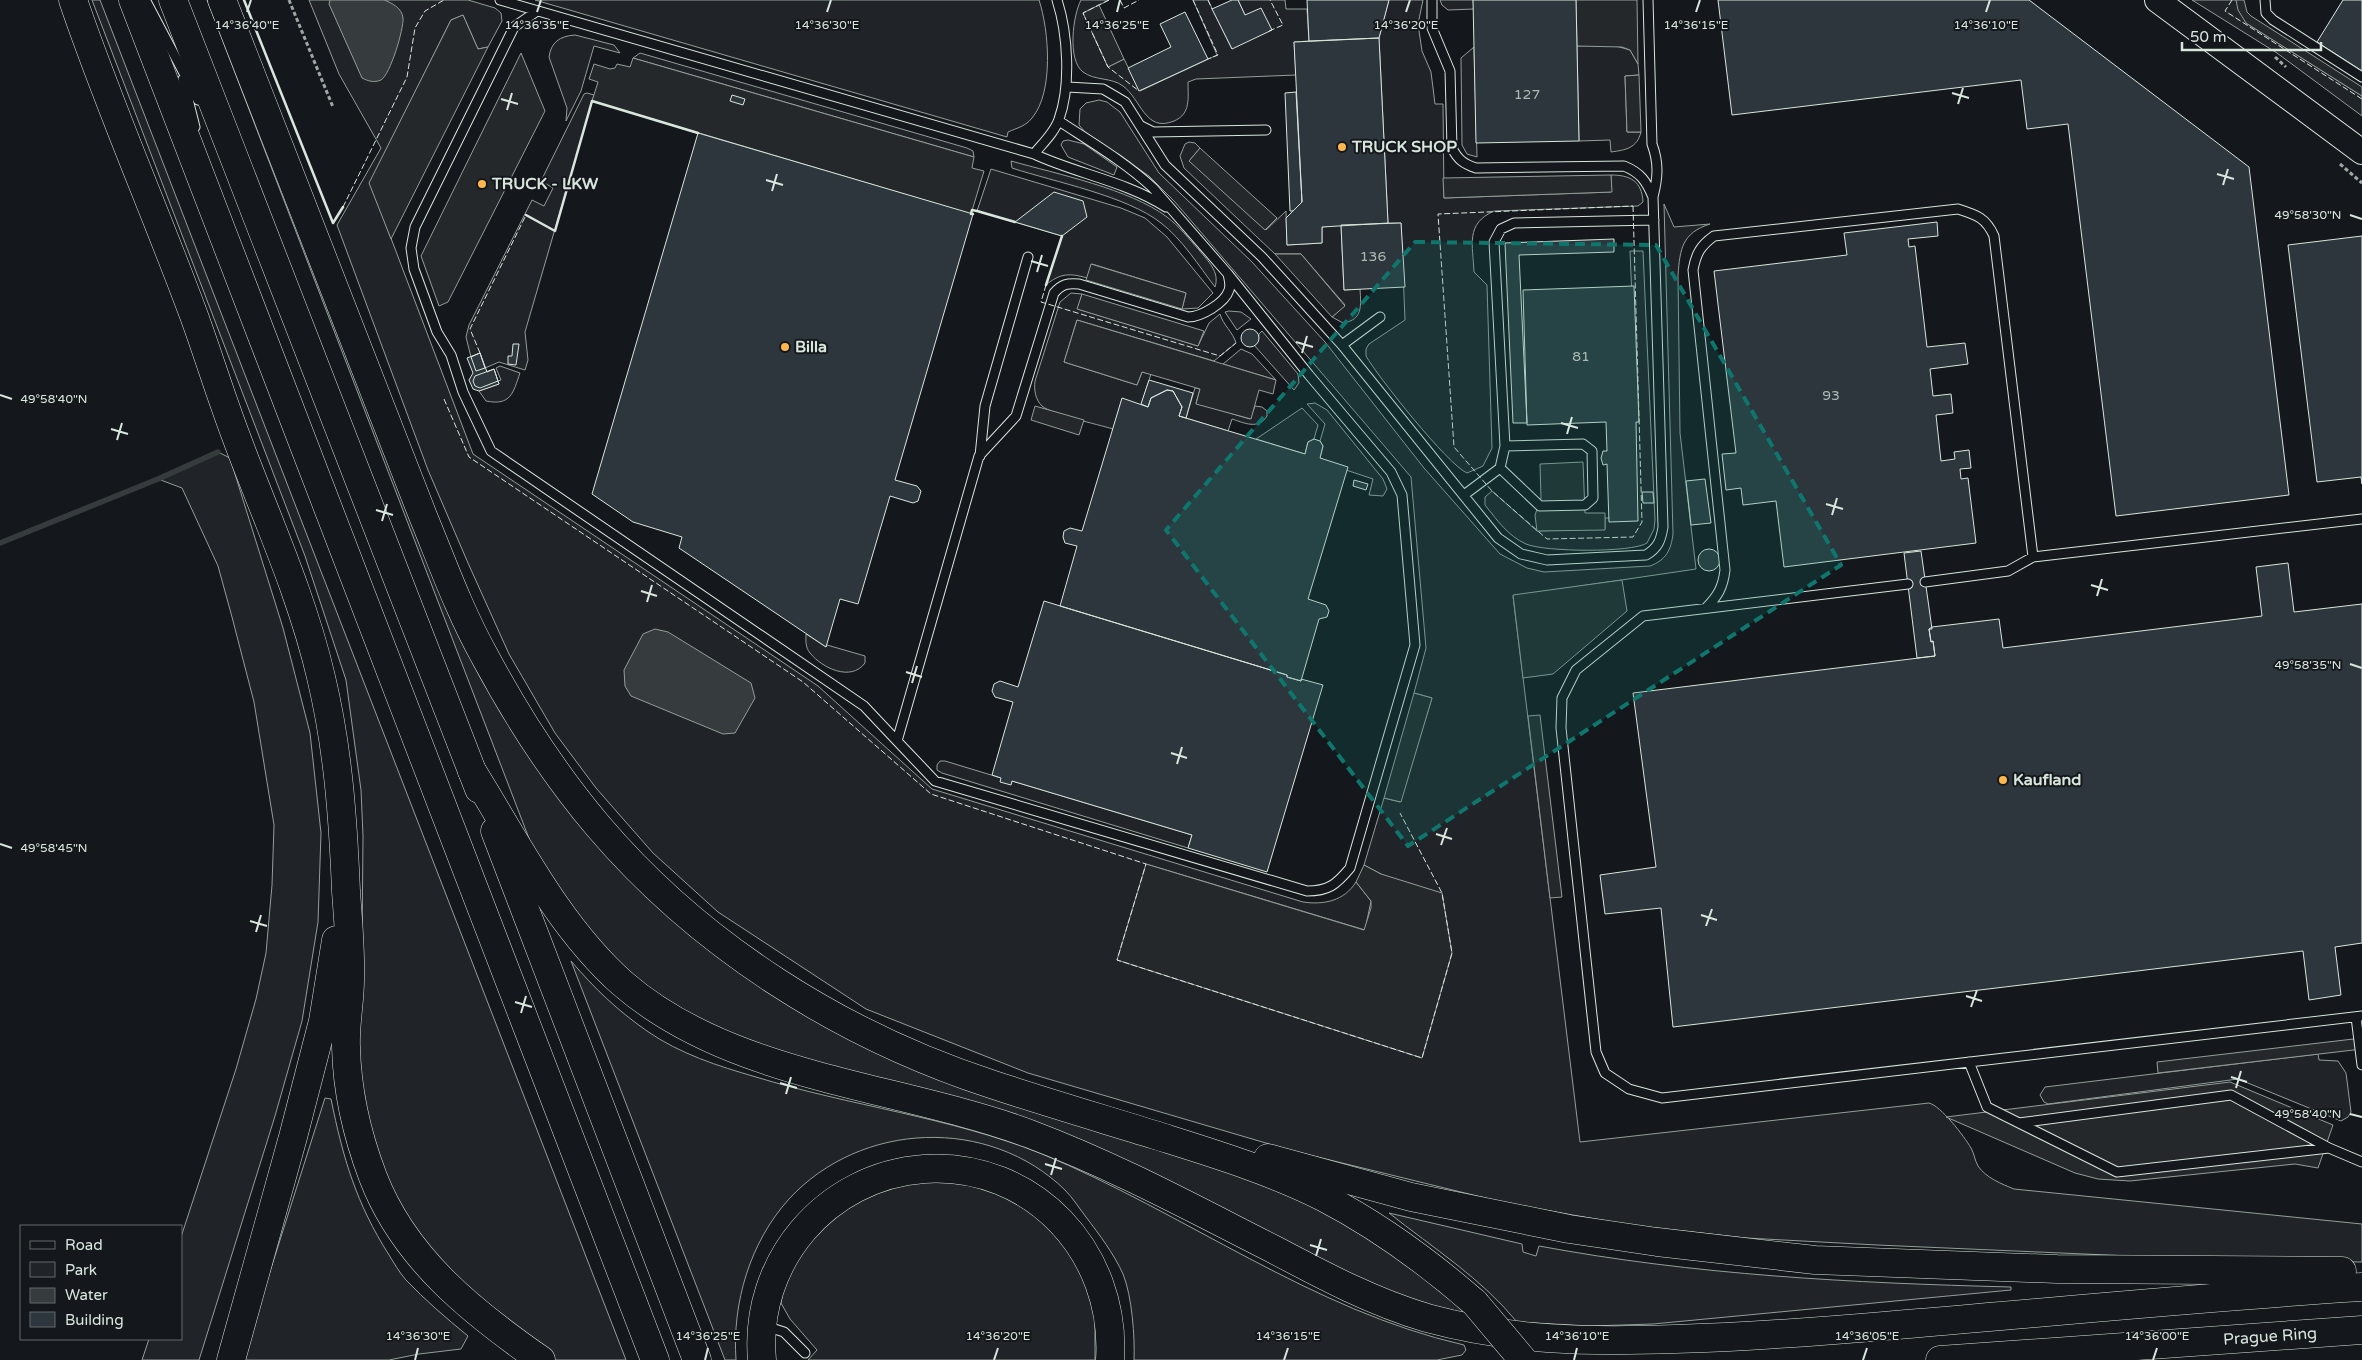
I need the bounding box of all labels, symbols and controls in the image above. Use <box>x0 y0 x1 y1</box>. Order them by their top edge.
text: 14°36'40"E <box>214 18 280 32</box>
text: 14°36'35"E <box>504 18 570 32</box>
text: 14°36'30"E <box>794 18 860 32</box>
text: 14°36'25"E <box>1084 18 1150 32</box>
text: 14°36'20"E <box>1373 18 1439 32</box>
text: 14°36'15"E <box>1663 18 1729 32</box>
text: 14°36'10"E <box>1953 18 2019 32</box>
scale bar <box>2182 20 2321 52</box>
text: 50 m <box>2190 28 2227 46</box>
house number: 127 <box>1514 86 1540 103</box>
place label: TRUCK SHOP <box>1351 137 1457 157</box>
marker: TRUCK SHOP <box>1336 141 1348 153</box>
place label: TRUCK - LKW <box>491 174 599 194</box>
marker: TRUCK - LKW <box>476 178 488 190</box>
text: 49°58'30"N <box>2275 208 2342 222</box>
house number: 136 <box>1360 248 1386 265</box>
place label: Billa <box>795 337 827 357</box>
marker: Billa <box>779 341 791 353</box>
house number: 81 <box>1572 348 1590 365</box>
house number: 93 <box>1822 387 1840 404</box>
text: 49°58'40"N <box>21 392 88 406</box>
text: 49°58'35"N <box>2275 658 2342 672</box>
place label: Kaufland <box>2013 770 2081 790</box>
marker: Kaufland <box>1997 774 2009 786</box>
text: 49°58'45"N <box>21 841 88 855</box>
text: 49°58'40"N <box>2275 1107 2342 1121</box>
legend <box>20 1225 182 1340</box>
text: Road <box>65 1236 103 1254</box>
text: Park <box>65 1261 97 1279</box>
text: Water <box>65 1286 108 1304</box>
text: Building <box>65 1311 124 1329</box>
street label: Prague Ring <box>2223 1323 2318 1350</box>
text: 14°36'30"E <box>385 1329 451 1343</box>
text: 14°36'25"E <box>675 1329 741 1343</box>
text: 14°36'20"E <box>965 1329 1031 1343</box>
text: 14°36'15"E <box>1255 1329 1321 1343</box>
text: 14°36'10"E <box>1544 1329 1610 1343</box>
text: 14°36'05"E <box>1834 1329 1900 1343</box>
text: 14°36'00"E <box>2124 1329 2190 1343</box>

